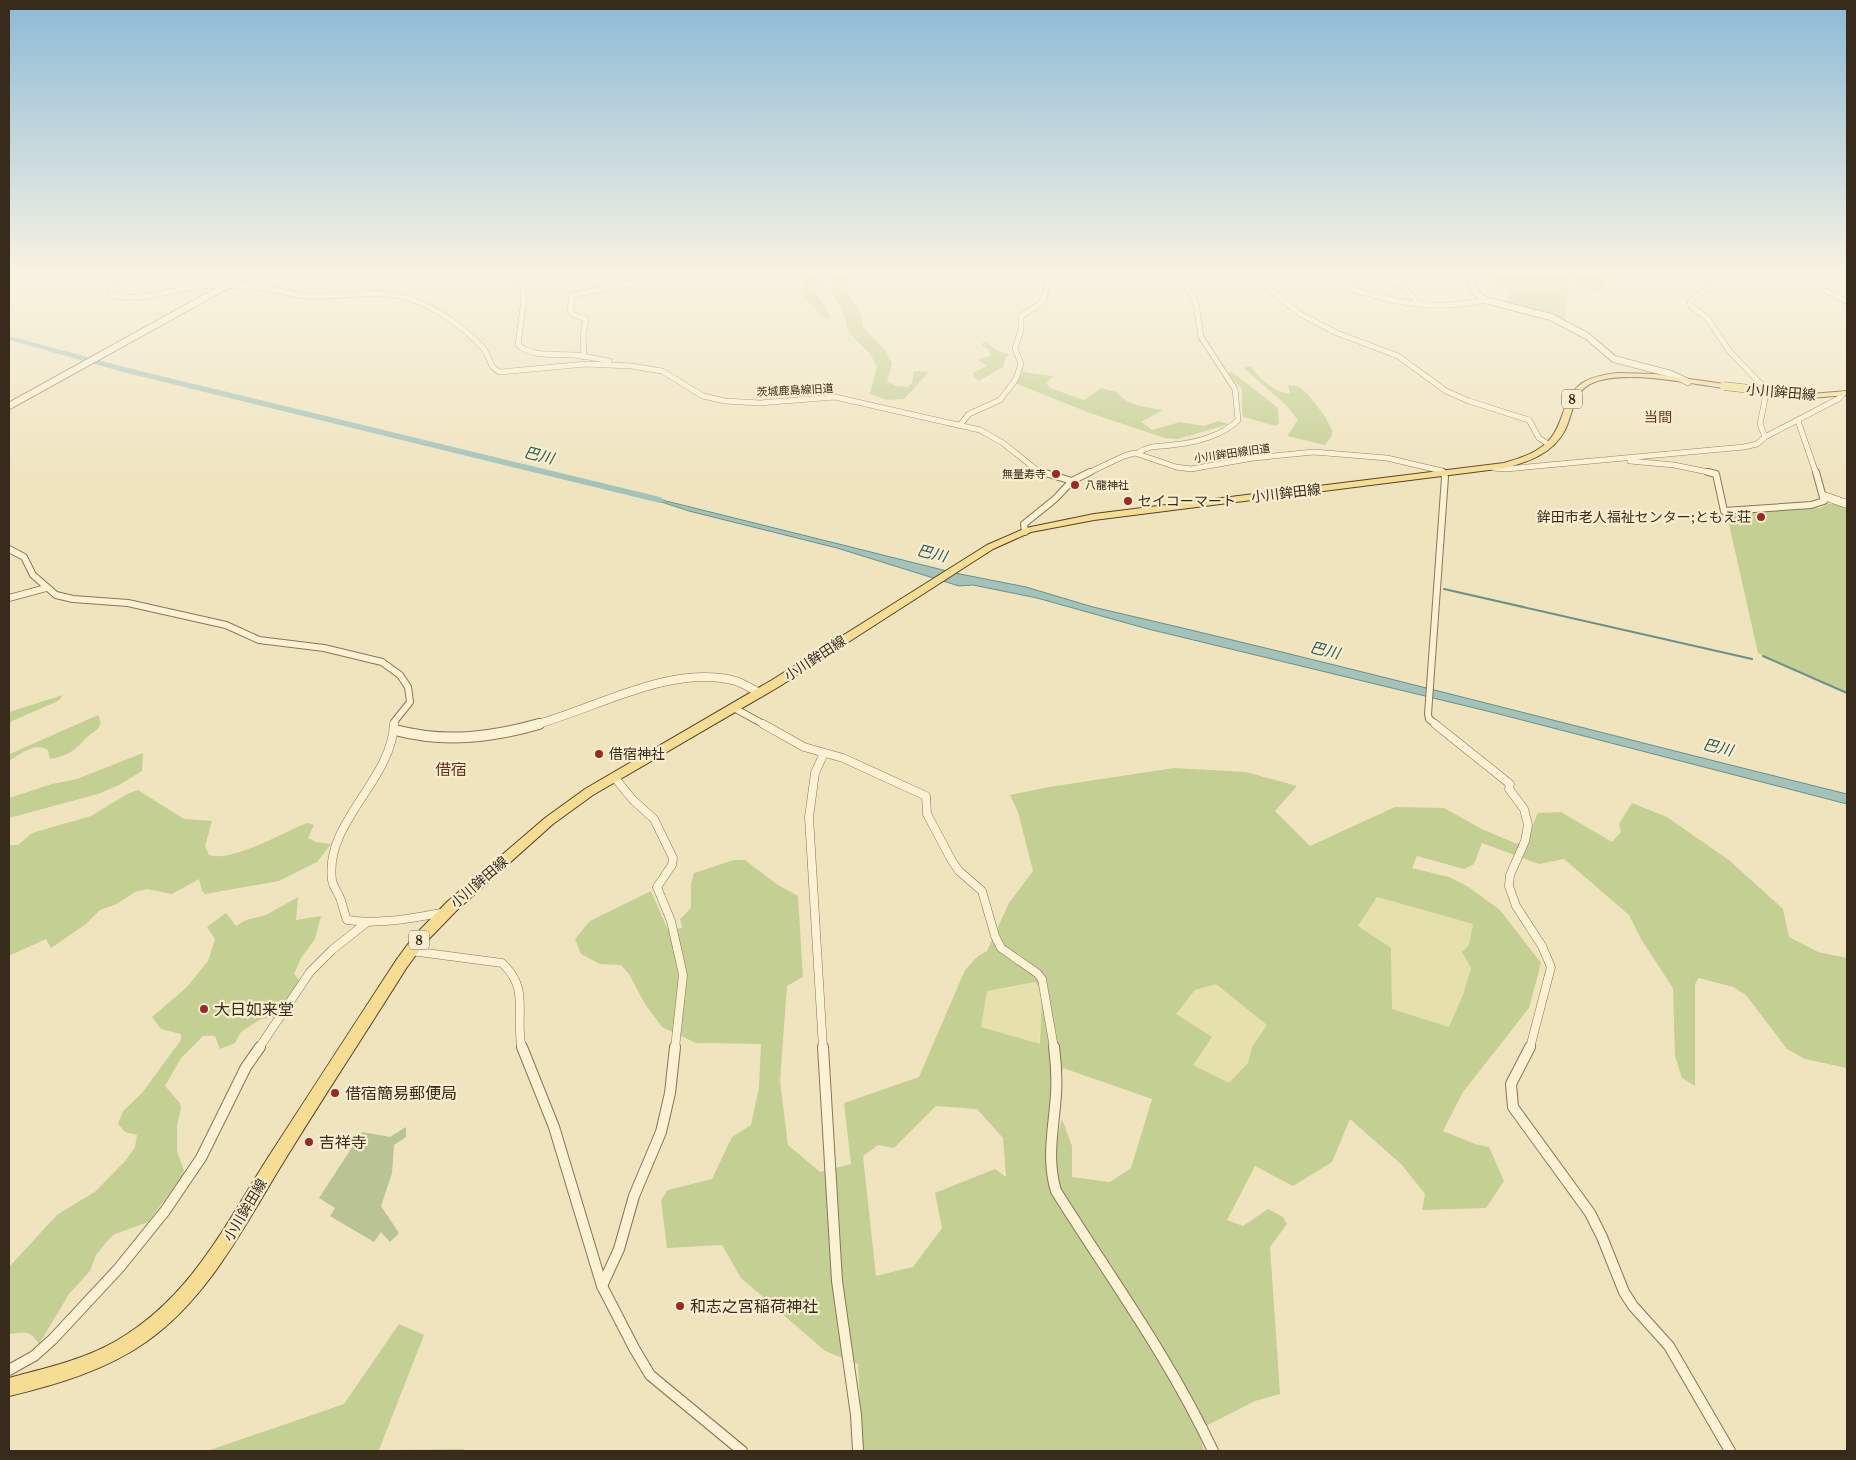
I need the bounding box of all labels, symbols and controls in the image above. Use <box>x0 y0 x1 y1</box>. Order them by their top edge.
street label: 小川鉾田線 <box>1745 380 1817 404</box>
street label: 茨城鹿島線旧道 <box>756 381 834 399</box>
road number: 8 <box>1562 389 1582 408</box>
district label: 当間 <box>1644 408 1672 426</box>
street label: 小川鉾田線旧道 <box>1193 441 1271 465</box>
water label: 巴川 <box>522 442 558 468</box>
place label: 無量寿寺 <box>1002 467 1046 481</box>
marker: 無量寿寺 <box>1050 468 1062 480</box>
place label: 八龍神社 <box>1085 478 1129 492</box>
marker: 八龍神社 <box>1069 479 1081 491</box>
street label: 小川鉾田線 <box>1250 480 1322 506</box>
place label: セイコーマート <box>1138 492 1236 510</box>
marker: セイコーマート <box>1122 495 1134 507</box>
place label: 鉾田市老人福祉センター;ともえ荘 <box>1537 508 1751 526</box>
marker: 鉾田市老人福祉センター;ともえ荘 <box>1755 511 1767 523</box>
water label: 巴川 <box>915 540 951 566</box>
street label: 小川鉾田線 <box>781 631 849 685</box>
water label: 巴川 <box>1308 637 1344 663</box>
water label: 巴川 <box>1701 734 1737 760</box>
place label: 借宿神社 <box>609 745 665 763</box>
marker: 借宿神社 <box>593 748 605 760</box>
district label: 借宿 <box>435 759 467 779</box>
street label: 小川鉾田線 <box>447 852 511 912</box>
road number: 8 <box>409 930 429 950</box>
place label: 大日如来堂 <box>214 999 294 1019</box>
marker: 大日如来堂 <box>198 1003 210 1015</box>
place label: 借宿簡易郵便局 <box>345 1083 457 1103</box>
marker: 借宿簡易郵便局 <box>329 1087 341 1099</box>
place label: 吉祥寺 <box>319 1132 367 1152</box>
marker: 吉祥寺 <box>303 1136 315 1148</box>
street label: 小川鉾田線 <box>219 1175 271 1245</box>
place label: 和志之宮稲荷神社 <box>690 1296 818 1316</box>
marker: 和志之宮稲荷神社 <box>674 1300 686 1312</box>

